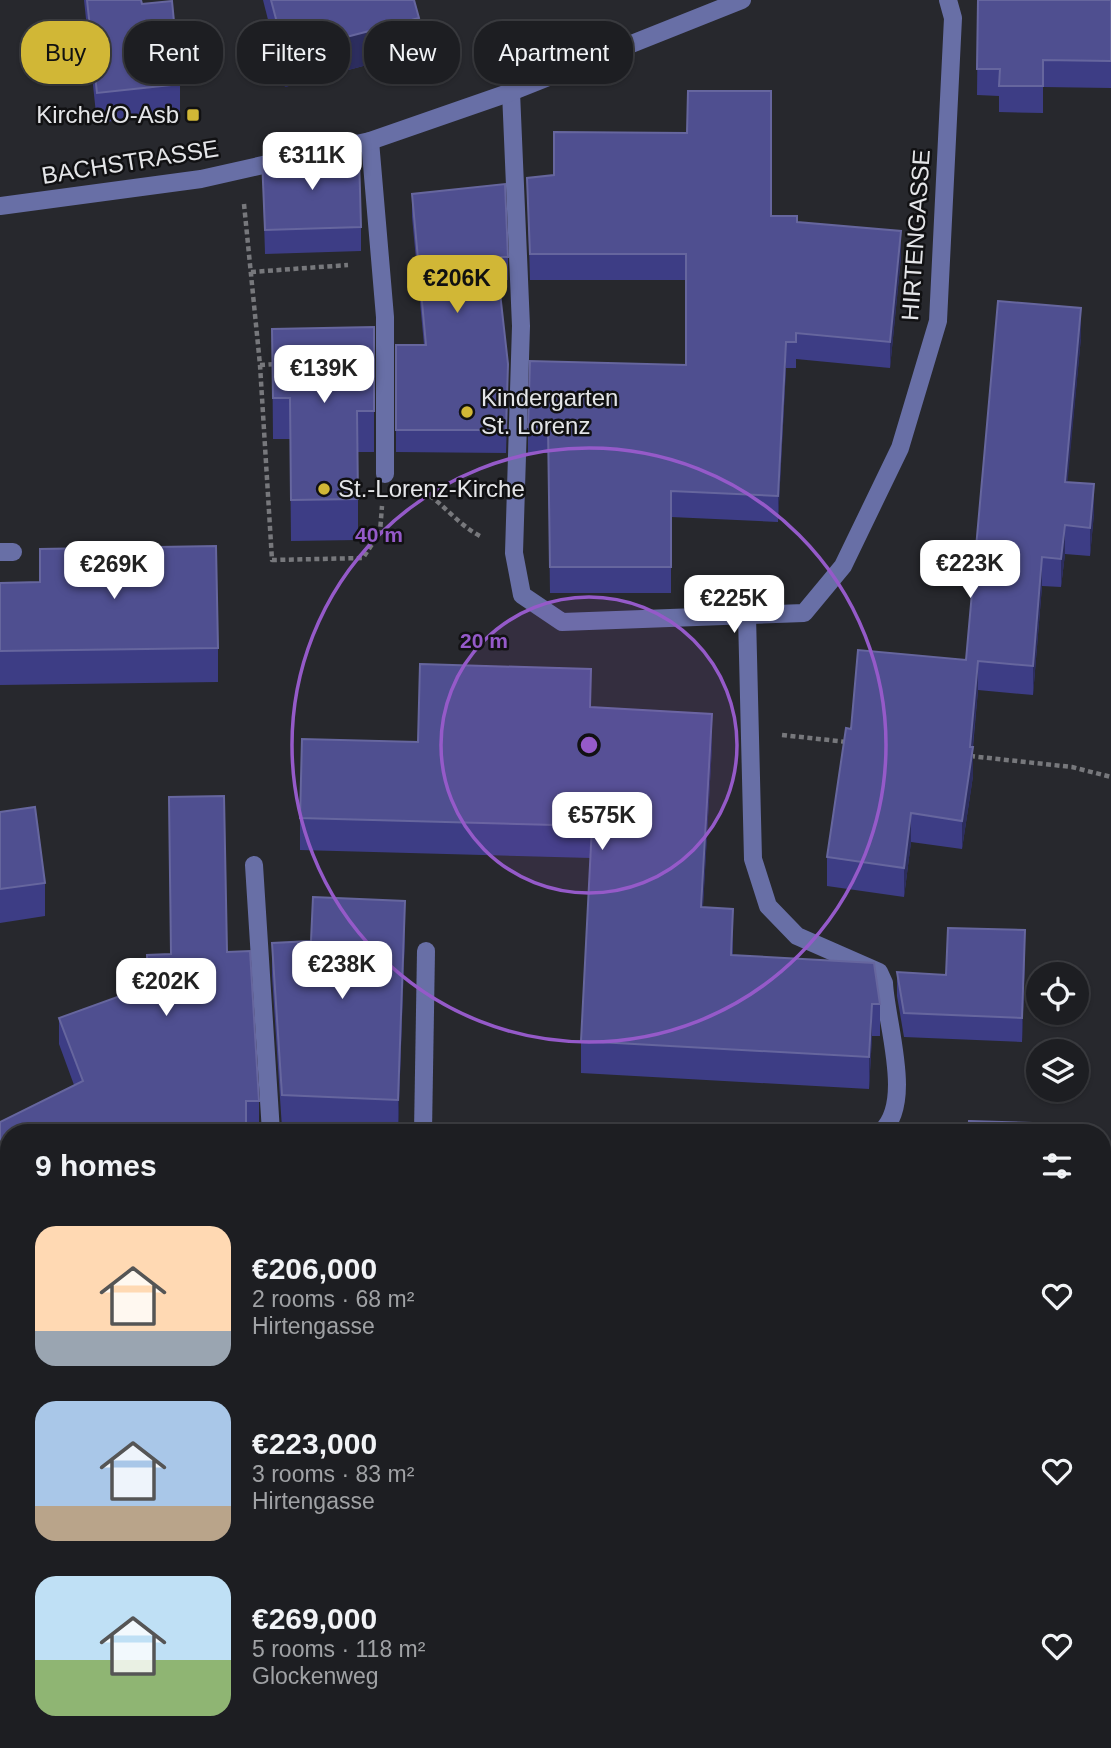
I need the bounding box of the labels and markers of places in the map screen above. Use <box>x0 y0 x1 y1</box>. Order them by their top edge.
place label: Kirche/O-Asb <box>36 101 179 128</box>
marker: Kirche/O-Asb <box>185 107 201 123</box>
pin: €311K <box>263 132 361 192</box>
pin: €206K <box>408 256 506 315</box>
pin: €139K <box>275 346 373 405</box>
place label: Kindergarten St. Lorenz <box>481 384 618 439</box>
marker: Kindergarten St. Lorenz <box>459 404 475 420</box>
place label: St.-Lorenz-Kirche <box>338 475 525 502</box>
marker: St.-Lorenz-Kirche <box>316 481 332 497</box>
pin: €223K <box>921 540 1019 600</box>
pin: €269K <box>65 542 163 601</box>
pin: €225K <box>685 576 783 635</box>
centre of rings <box>577 733 601 757</box>
pin: €575K <box>553 792 651 852</box>
pin: €238K <box>293 942 391 1001</box>
pin: €202K <box>117 958 215 1018</box>

